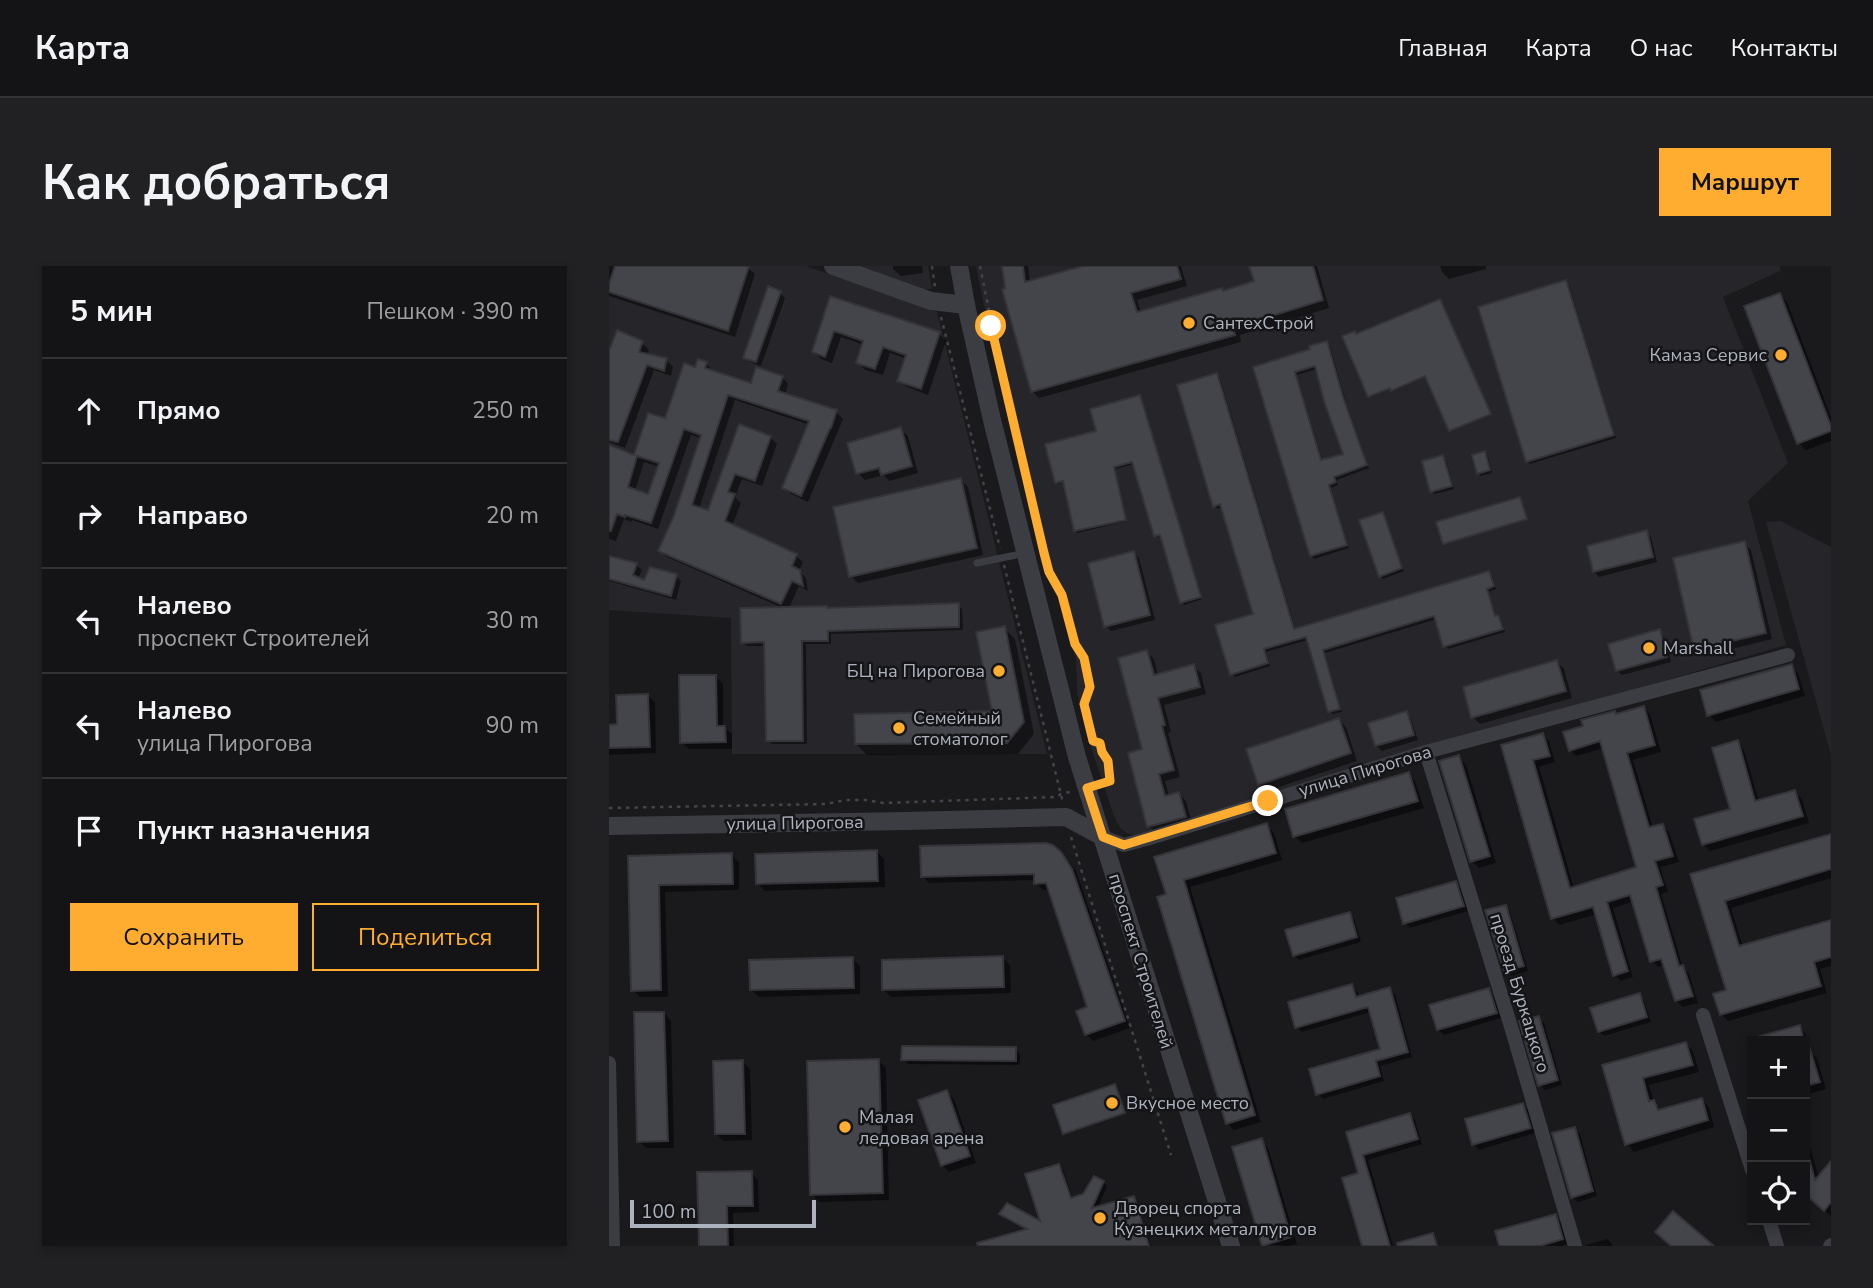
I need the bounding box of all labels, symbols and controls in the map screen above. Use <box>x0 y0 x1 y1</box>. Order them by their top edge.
text: Карта <box>35 26 130 71</box>
text: Главная <box>1398 32 1488 64</box>
text: Карта <box>1526 32 1592 64</box>
text: О нас <box>1630 32 1693 64</box>
text: Контакты <box>1731 32 1838 64</box>
button: Маршрут <box>1659 148 1831 216</box>
text: Как добраться <box>42 149 390 216</box>
text: 5 мин <box>70 291 153 332</box>
text: Пешком · 390 m <box>366 296 539 327</box>
route start <box>975 310 1006 341</box>
place label: СантехСтрой <box>1203 311 1314 335</box>
marker: СантехСтрой <box>1181 315 1197 331</box>
place label: Камаз Сервис <box>1649 343 1767 367</box>
marker: Камаз Сервис <box>1773 347 1789 363</box>
icon: ahead <box>70 392 108 430</box>
text: Прямо <box>137 393 221 428</box>
text: 250 m <box>472 395 539 426</box>
icon: right <box>70 497 108 535</box>
text: Направо <box>137 498 248 533</box>
text: 20 m <box>486 500 539 531</box>
text: Налево <box>137 588 232 623</box>
icon: left <box>70 602 108 640</box>
text: 30 m <box>486 605 539 636</box>
text: проспект Строителей <box>137 623 370 654</box>
place label: Marshall <box>1663 636 1734 660</box>
marker: Marshall <box>1641 640 1657 656</box>
place label: БЦ на Пирогова <box>847 659 985 683</box>
marker: БЦ на Пирогова <box>991 663 1007 679</box>
text: Налево <box>137 693 232 728</box>
place label: Семейный стоматолог <box>913 706 1008 751</box>
icon: left <box>70 707 108 745</box>
text: 90 m <box>486 710 539 741</box>
marker: Семейный стоматолог <box>891 720 907 736</box>
text: улица Пирогова <box>137 728 313 759</box>
street label: улица Пирогова <box>1296 739 1434 803</box>
route end <box>1252 785 1283 816</box>
street label: улица Пирогова <box>726 810 864 836</box>
icon: arrive <box>70 812 108 850</box>
text: Пункт назначения <box>137 813 370 848</box>
street label: проспект Строителей <box>1103 870 1179 1052</box>
button: Сохранить <box>70 903 298 971</box>
button: Поделиться <box>312 903 539 971</box>
street label: проезд Буркацкого <box>1484 911 1556 1075</box>
map controls <box>1747 1036 1810 1225</box>
button: + <box>1747 1036 1810 1099</box>
place label: Вкусное место <box>1126 1091 1249 1115</box>
marker: Вкусное место <box>1104 1095 1120 1111</box>
button: − <box>1747 1099 1810 1162</box>
place label: Малая ледовая арена <box>859 1105 984 1150</box>
marker: Малая ледовая арена <box>837 1119 853 1135</box>
button: locate <box>1747 1162 1810 1225</box>
place label: Дворец спорта Кузнецких металлургов <box>1114 1196 1317 1241</box>
scale bar <box>630 1197 815 1229</box>
text: 100 m <box>641 1199 696 1225</box>
marker: Дворец спорта Кузнецких металлургов <box>1092 1210 1108 1226</box>

